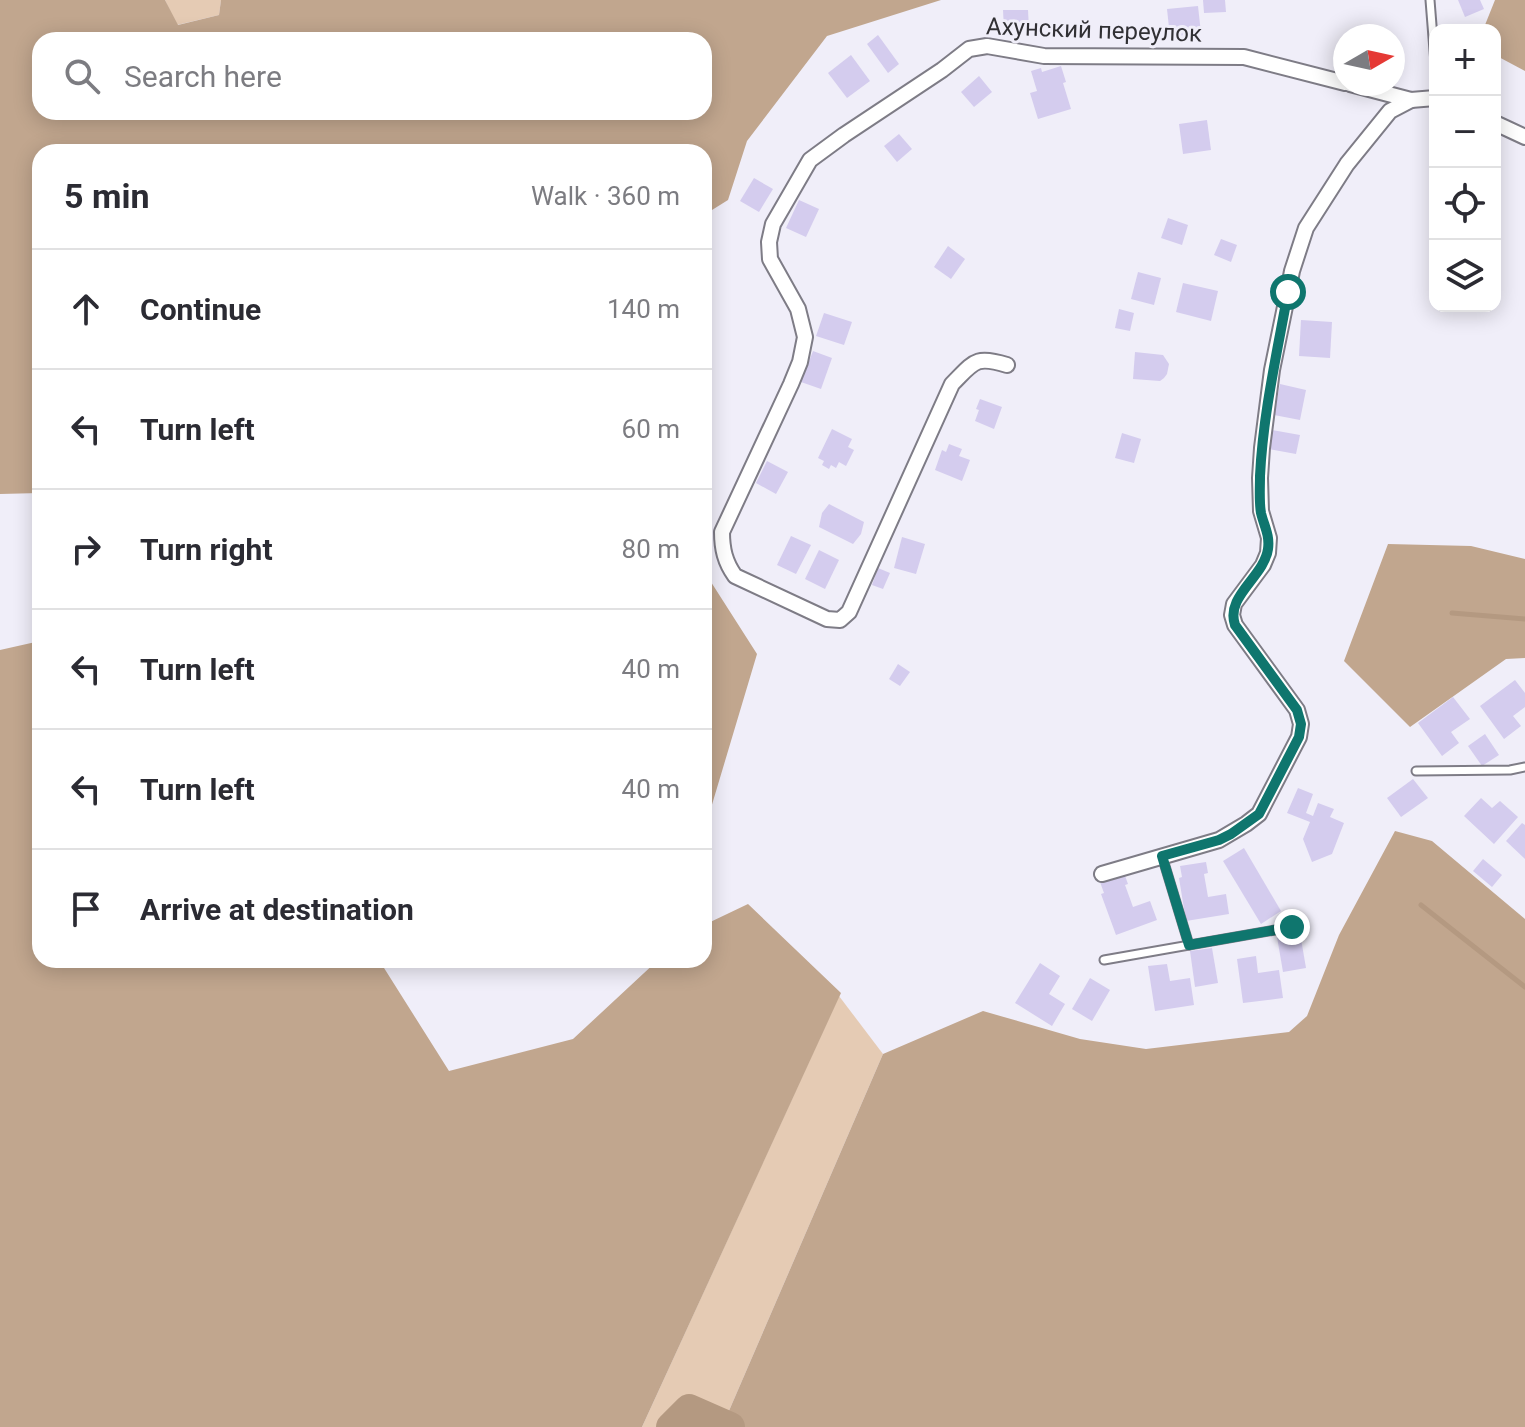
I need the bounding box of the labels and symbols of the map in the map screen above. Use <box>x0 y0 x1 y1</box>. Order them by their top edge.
street label: Ахунский переулок <box>986 12 1202 48</box>
north arrow <box>1333 24 1405 96</box>
route start <box>1270 274 1306 310</box>
route end <box>1274 909 1310 945</box>

